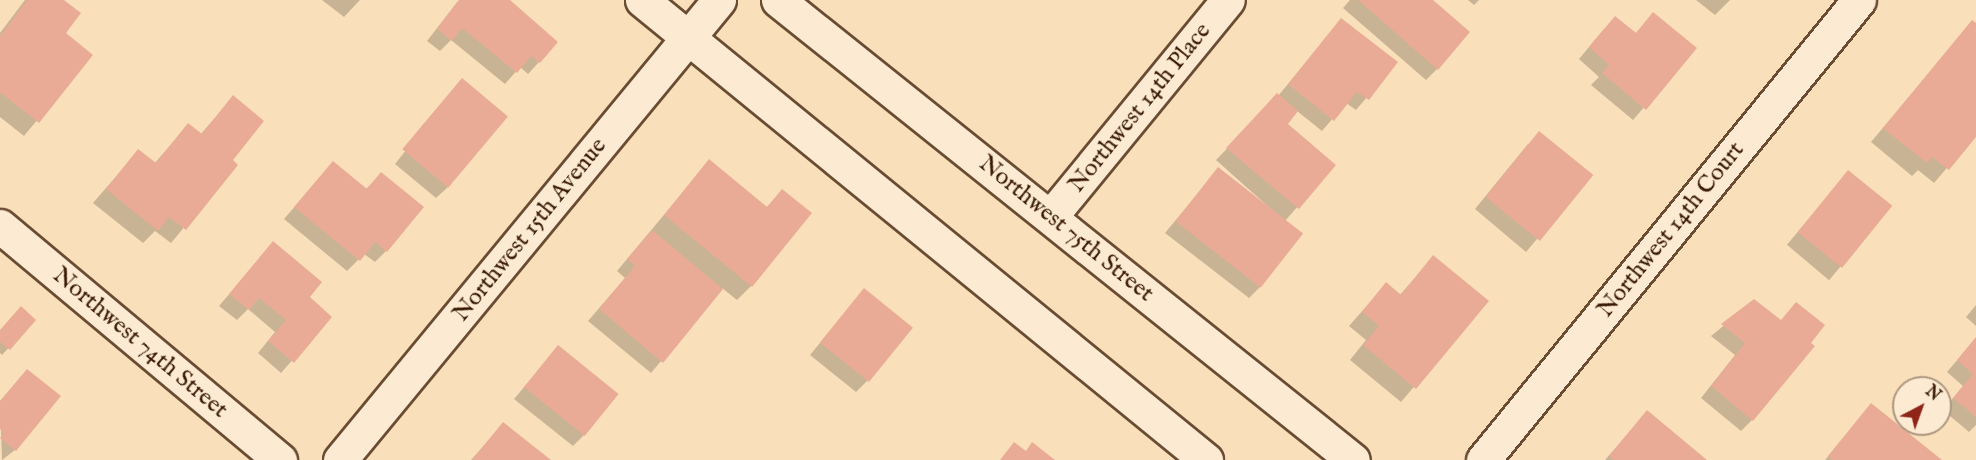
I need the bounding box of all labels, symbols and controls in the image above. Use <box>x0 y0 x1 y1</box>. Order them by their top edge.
street label: Northwest 14th Place <box>1063 17 1217 199</box>
street label: Northwest 15th Avenue <box>447 132 613 328</box>
street label: Northwest 14th Court <box>1591 136 1751 324</box>
street label: Northwest 75th Street <box>973 150 1159 308</box>
street label: Northwest 74th Street <box>47 261 233 425</box>
north arrow <box>1892 376 1952 436</box>
text: N <box>1921 382 1944 406</box>

